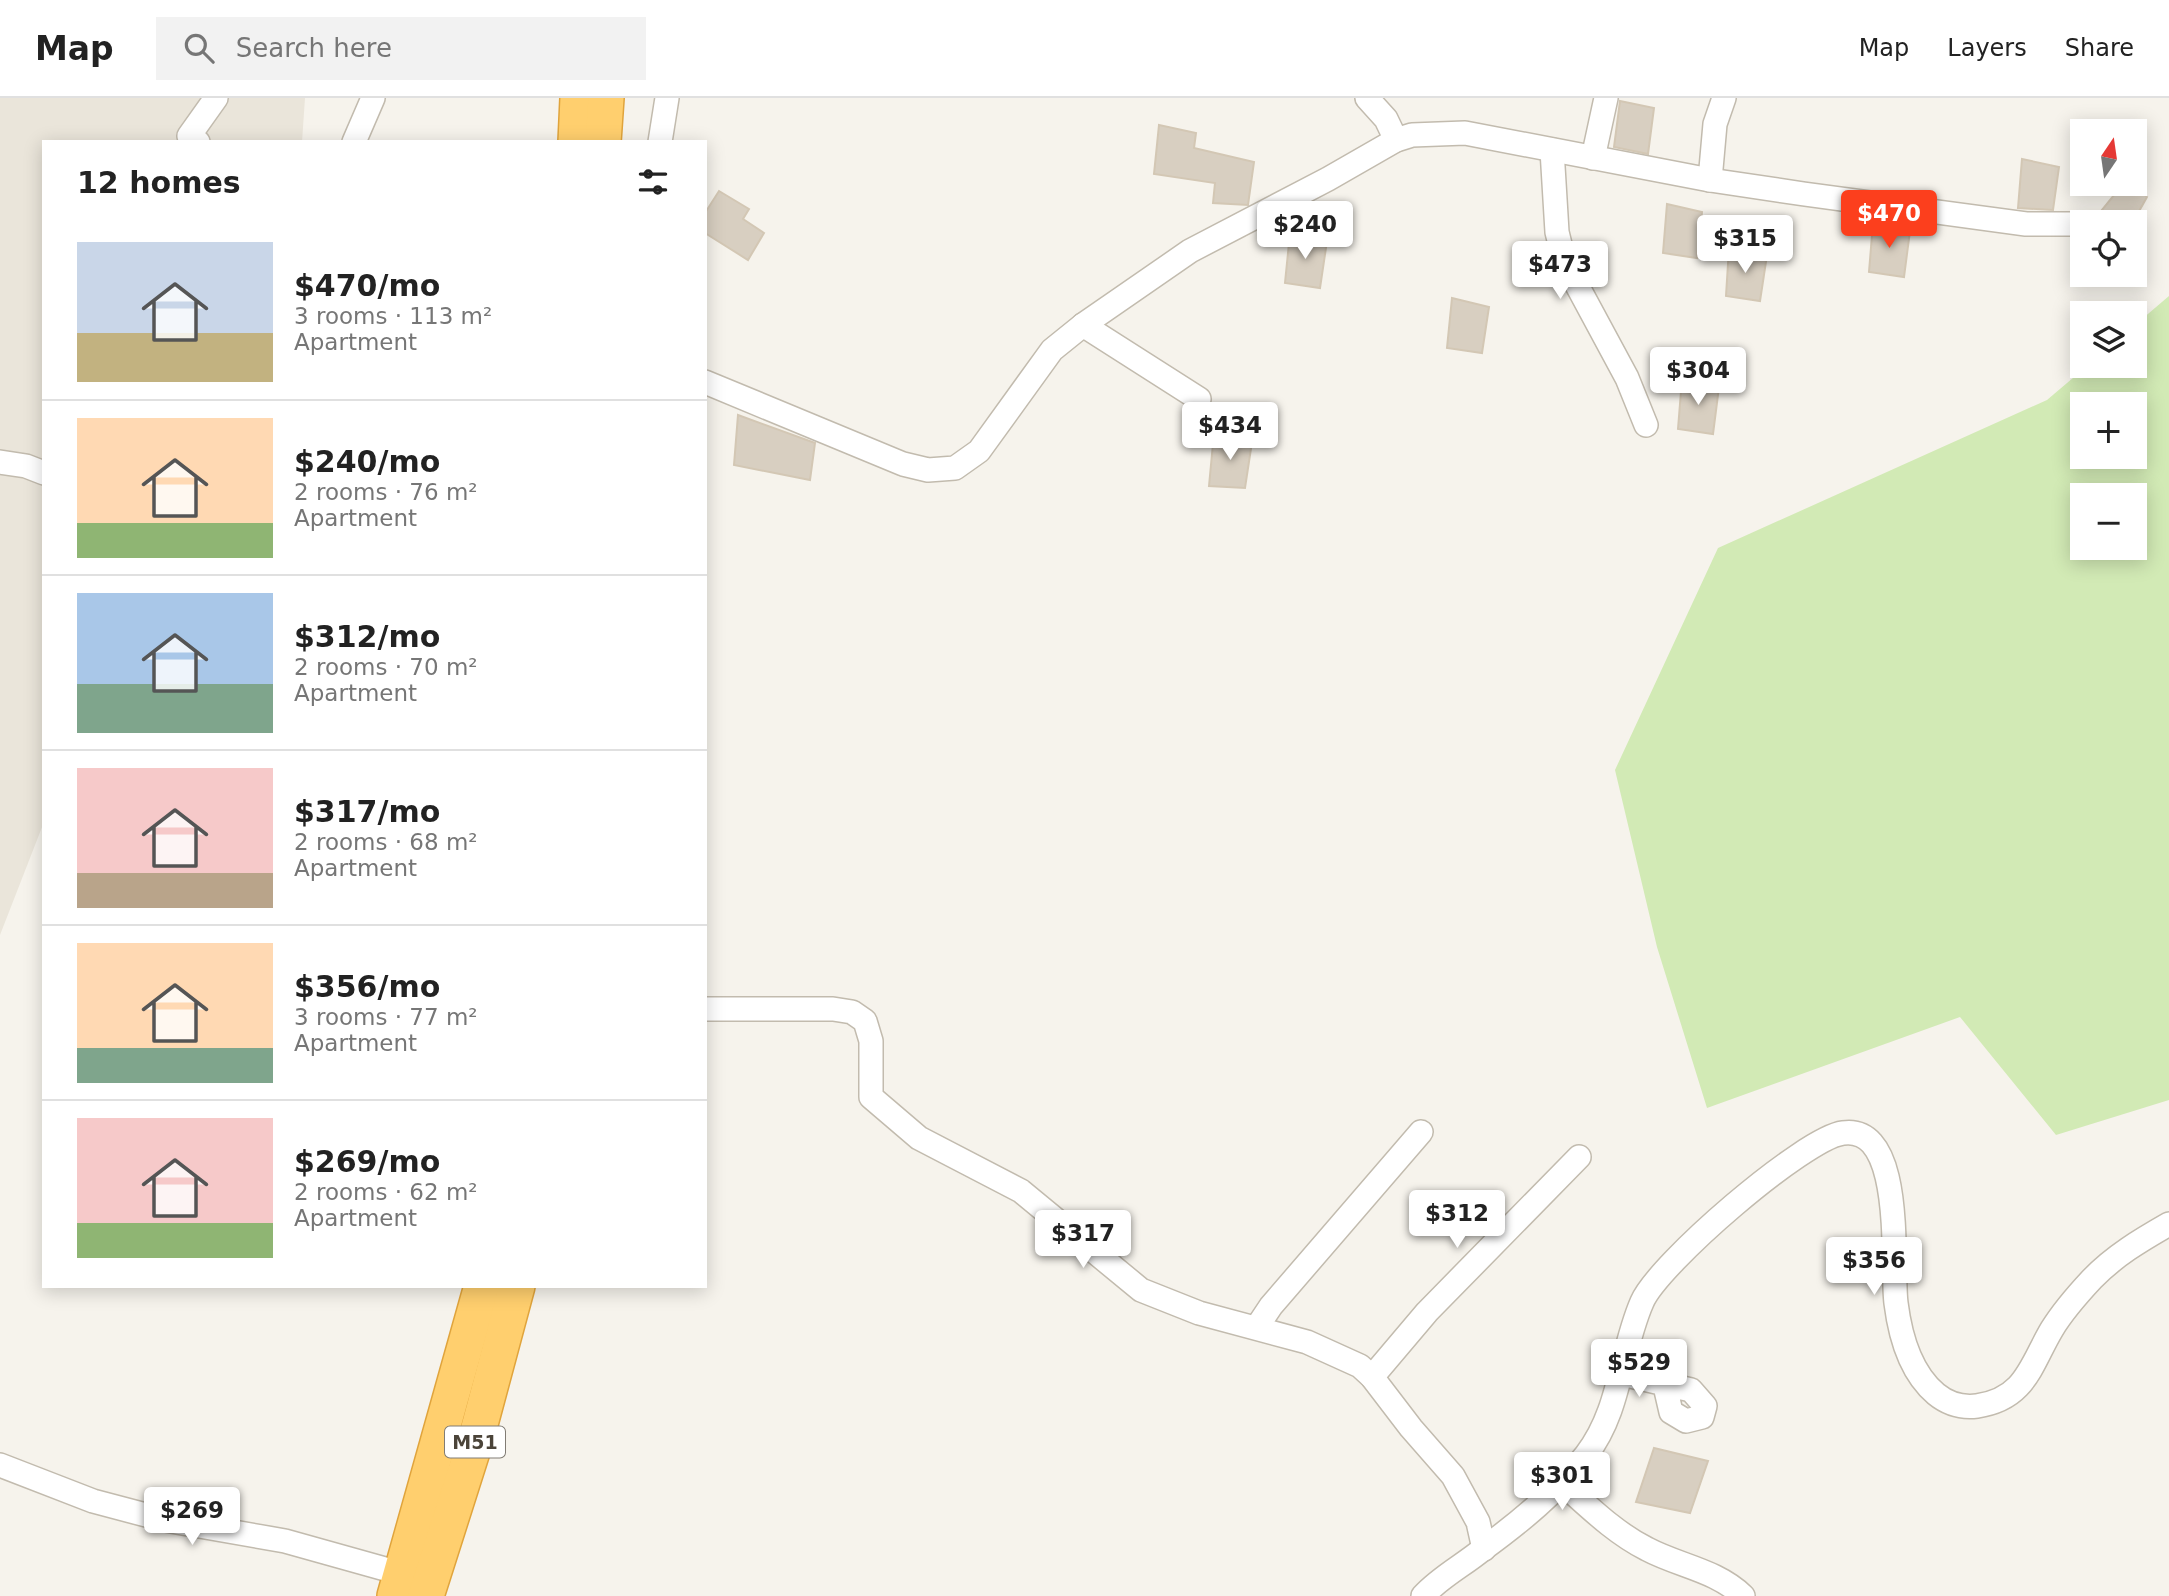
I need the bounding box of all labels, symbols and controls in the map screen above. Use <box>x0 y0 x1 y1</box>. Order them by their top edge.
search box <box>156 17 646 80</box>
text: Map <box>35 29 114 68</box>
icon: search <box>180 29 218 67</box>
text: Search here <box>236 33 392 63</box>
text: Map <box>1859 34 1909 62</box>
text: Layers <box>1947 34 2027 62</box>
text: Share <box>2065 34 2134 62</box>
north arrow <box>2070 119 2147 196</box>
map controls <box>2070 119 2147 560</box>
icon: filters <box>634 163 672 201</box>
text: 12 homes <box>77 165 241 200</box>
pin: $470 <box>1848 190 1930 250</box>
text: $470 <box>1857 200 1921 226</box>
pin: $240 <box>1264 202 1346 261</box>
button: locate <box>2070 210 2147 287</box>
text: $240 <box>1273 211 1337 237</box>
pin: $315 <box>1704 216 1786 275</box>
text: $315 <box>1713 225 1777 251</box>
pin: $473 <box>1519 242 1601 301</box>
text: $473 <box>1528 251 1592 277</box>
text: $470/mo <box>294 268 440 303</box>
icon: home <box>133 270 217 354</box>
button: layers <box>2070 301 2147 378</box>
text: 3 rooms · 113 m² <box>294 303 492 329</box>
text: Apartment <box>294 329 417 355</box>
pin: $304 <box>1657 348 1739 407</box>
text: $304 <box>1666 357 1730 383</box>
button: + <box>2070 392 2147 469</box>
pin: $434 <box>1189 402 1271 462</box>
text: $434 <box>1198 412 1262 438</box>
text: $240/mo <box>294 444 440 479</box>
icon: home <box>133 446 217 530</box>
text: 2 rooms · 76 m² <box>294 479 478 505</box>
button: − <box>2070 483 2147 560</box>
text: Apartment <box>294 505 417 531</box>
text: $312/mo <box>294 619 440 654</box>
icon: home <box>133 621 217 705</box>
text: 2 rooms · 70 m² <box>294 654 478 680</box>
text: Apartment <box>294 680 417 706</box>
text: $317/mo <box>294 794 440 829</box>
icon: home <box>133 796 217 880</box>
text: 2 rooms · 68 m² <box>294 829 478 855</box>
text: Apartment <box>294 855 417 881</box>
text: $356/mo <box>294 969 440 1004</box>
icon: home <box>133 971 217 1055</box>
text: 3 rooms · 77 m² <box>294 1004 478 1030</box>
text: Apartment <box>294 1030 417 1056</box>
text: $269/mo <box>294 1144 440 1179</box>
icon: home <box>133 1146 217 1230</box>
text: 2 rooms · 62 m² <box>294 1179 478 1205</box>
pin: $312 <box>1416 1190 1498 1250</box>
text: $312 <box>1425 1200 1489 1226</box>
text: Apartment <box>294 1205 417 1231</box>
pin: $317 <box>1042 1210 1124 1270</box>
text: $317 <box>1051 1220 1115 1246</box>
pin: $356 <box>1833 1238 1915 1297</box>
text: $356 <box>1842 1247 1906 1273</box>
pin: $529 <box>1598 1340 1680 1399</box>
text: $529 <box>1607 1349 1671 1375</box>
road number: M51 <box>445 1426 505 1458</box>
pin: $301 <box>1521 1452 1603 1512</box>
text: $301 <box>1530 1462 1594 1488</box>
pin: $269 <box>151 1488 233 1547</box>
text: $269 <box>160 1497 224 1523</box>

